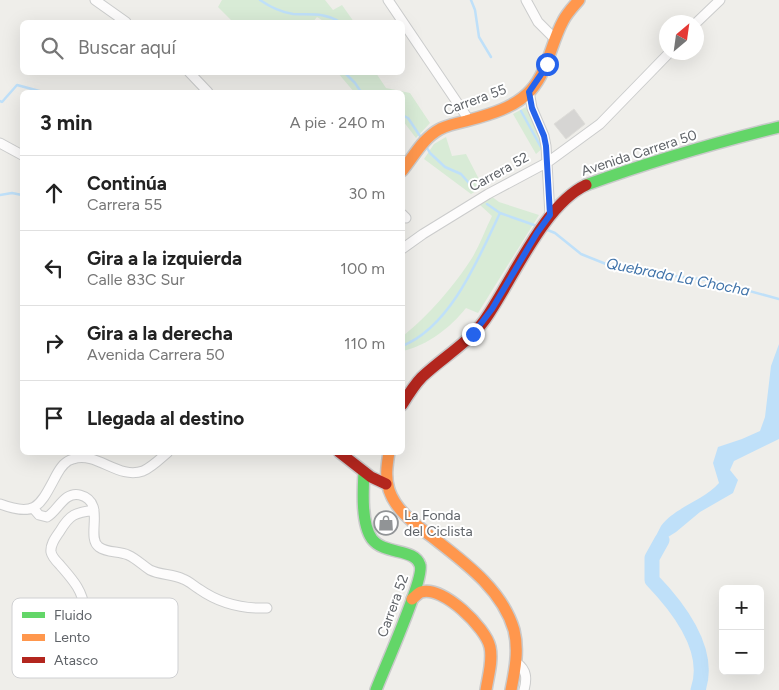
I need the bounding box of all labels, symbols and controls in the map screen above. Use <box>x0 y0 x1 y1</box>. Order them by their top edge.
north arrow <box>659 15 704 60</box>
search box <box>20 20 405 75</box>
icon: search <box>38 34 66 62</box>
text: Buscar aquí <box>78 36 176 59</box>
route start <box>536 53 559 76</box>
street label: Carrera 55 <box>441 81 509 119</box>
text: 3 min <box>40 110 92 135</box>
text: A pie · 240 m <box>290 113 385 132</box>
street label: Avenida Carrera 50 <box>579 126 699 180</box>
street label: Carrera 52 <box>466 149 532 195</box>
text: Continúa <box>87 172 167 195</box>
icon: ahead <box>40 179 68 207</box>
text: 30 m <box>348 184 385 203</box>
text: Carrera 55 <box>87 195 162 214</box>
text: Gira a la izquierda <box>87 247 242 270</box>
icon: left <box>40 254 68 282</box>
water label: Quebrada La Chocha <box>605 254 751 300</box>
text: 100 m <box>340 259 385 278</box>
text: Calle 83C Sur <box>87 270 185 289</box>
text: Gira a la derecha <box>87 322 233 345</box>
route end <box>462 323 485 346</box>
icon: right <box>40 329 68 357</box>
text: 110 m <box>344 334 385 353</box>
text: Avenida Carrera 50 <box>87 345 225 364</box>
icon: arrive <box>40 404 68 432</box>
text: Llegada al destino <box>87 407 244 430</box>
place label: La Fonda del Ciclista <box>404 507 473 540</box>
shop icon: La Fonda del Ciclista <box>373 510 399 536</box>
street label: Carrera 52 <box>374 572 412 640</box>
map controls <box>719 585 764 675</box>
button: + <box>719 585 764 630</box>
legend <box>12 598 178 678</box>
text: Fluido <box>54 607 92 624</box>
text: Lento <box>54 629 90 646</box>
button: − <box>719 630 764 675</box>
text: Atasco <box>54 652 98 669</box>

